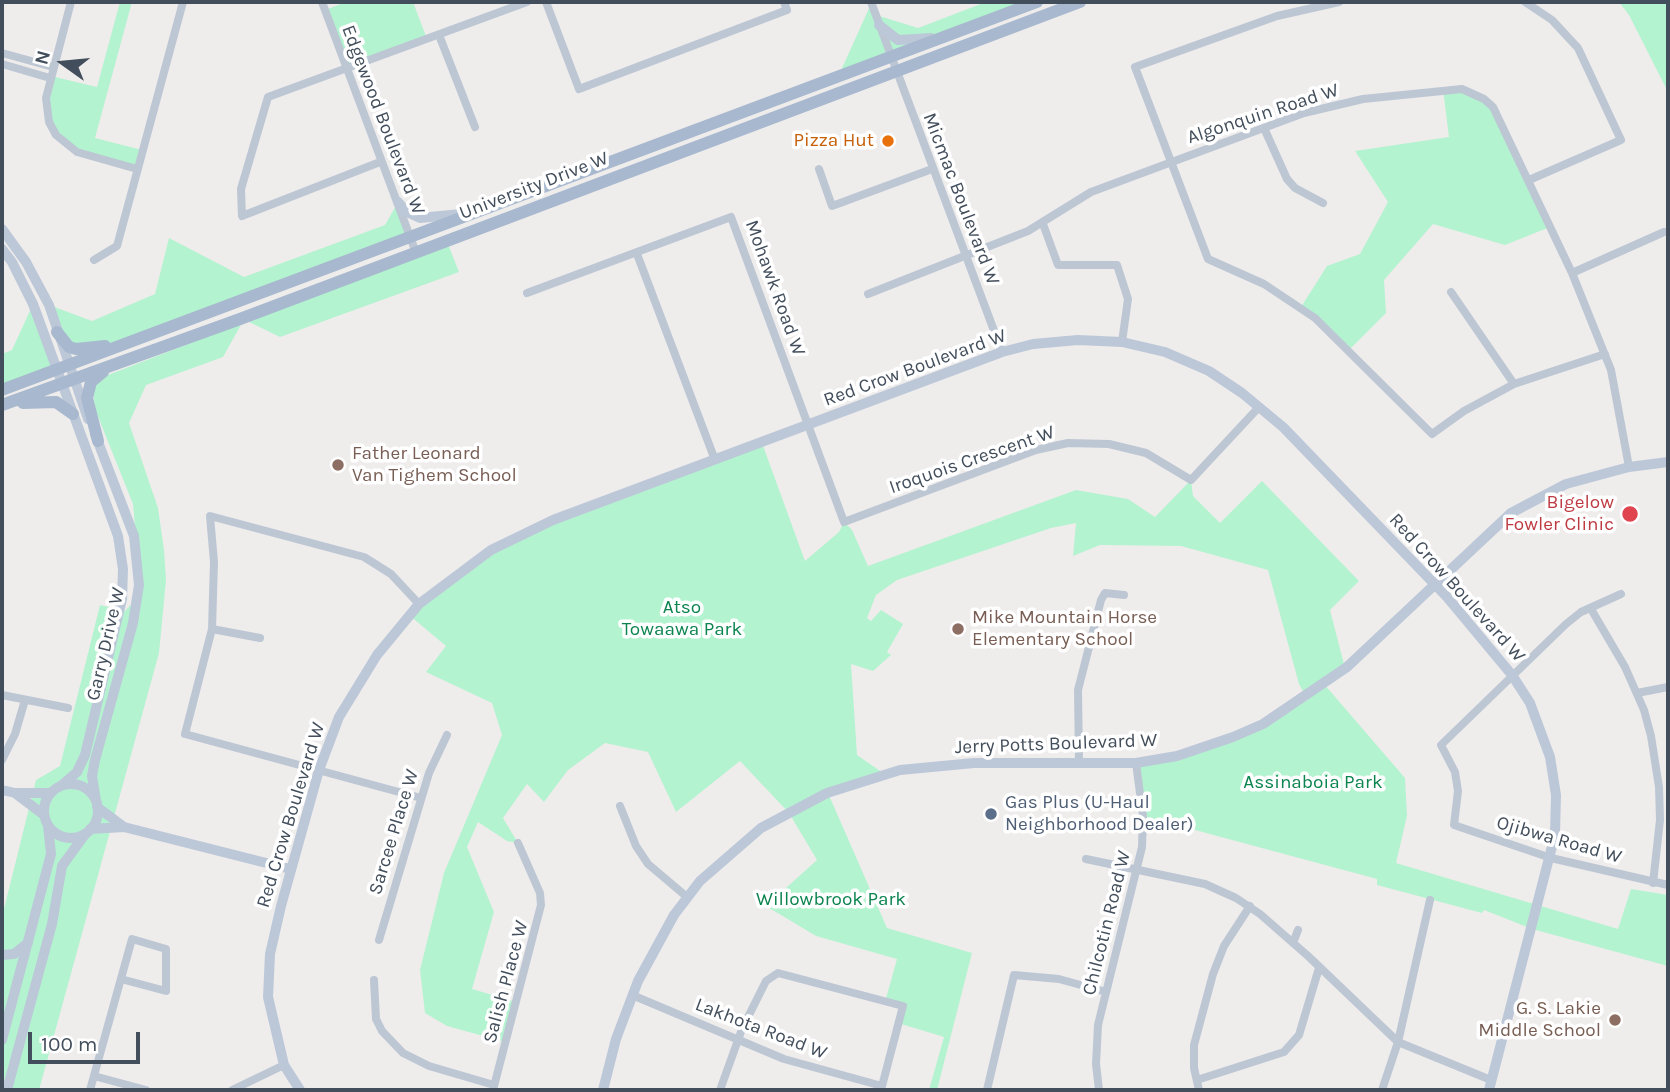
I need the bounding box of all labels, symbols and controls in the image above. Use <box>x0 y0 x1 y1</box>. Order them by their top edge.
street label: Edgewood Boulevard W <box>336 22 430 218</box>
north arrow <box>28 28 98 98</box>
text: N <box>30 48 55 67</box>
street label: Algonquin Road W <box>1184 79 1342 149</box>
street label: Micmac Boulevard W <box>918 110 1004 288</box>
place label: Pizza Hut <box>793 130 874 152</box>
marker: Pizza Hut <box>880 133 896 149</box>
street label: University Drive W <box>456 147 612 225</box>
street label: Mohawk Road W <box>740 217 810 359</box>
street label: Red Crow Boulevard W <box>821 324 1009 412</box>
street label: Iroquois Crescent W <box>886 421 1058 499</box>
place label: Father Leonard Van Tighem School <box>352 443 517 487</box>
marker: Father Leonard Van Tighem School <box>330 457 346 473</box>
place label: Bigelow Fowler Clinic <box>1504 492 1614 536</box>
marker: Bigelow Fowler Clinic <box>1620 504 1640 524</box>
street label: Red Crow Boulevard W <box>1384 509 1530 667</box>
street label: Garry Drive W <box>82 585 130 703</box>
park label: Atso Towaawa Park <box>622 597 742 641</box>
place label: Mike Mountain Horse Elementary School <box>972 607 1157 651</box>
marker: Mike Mountain Horse Elementary School <box>950 621 966 637</box>
street label: Red Crow Boulevard W <box>252 720 330 910</box>
street label: Jerry Potts Boulevard W <box>954 729 1158 759</box>
street label: Sarcee Place W <box>364 767 424 897</box>
park label: Assinaboia Park <box>1243 772 1383 794</box>
place label: Gas Plus (U-Haul Neighborhood Dealer) <box>1005 792 1194 836</box>
marker: Gas Plus (U-Haul Neighborhood Dealer) <box>983 806 999 822</box>
street label: Ojibwa Road W <box>1494 811 1624 869</box>
street label: Chilcotin Road W <box>1078 848 1136 998</box>
park label: Willowbrook Park <box>756 889 906 911</box>
street label: Salish Place W <box>479 918 533 1046</box>
street label: Lakhota Road W <box>692 993 830 1065</box>
place label: G. S. Lakie Middle School <box>1478 998 1601 1042</box>
marker: G. S. Lakie Middle School <box>1607 1012 1623 1028</box>
scale bar <box>32 1018 144 1062</box>
text: 100 m <box>41 1032 98 1056</box>

